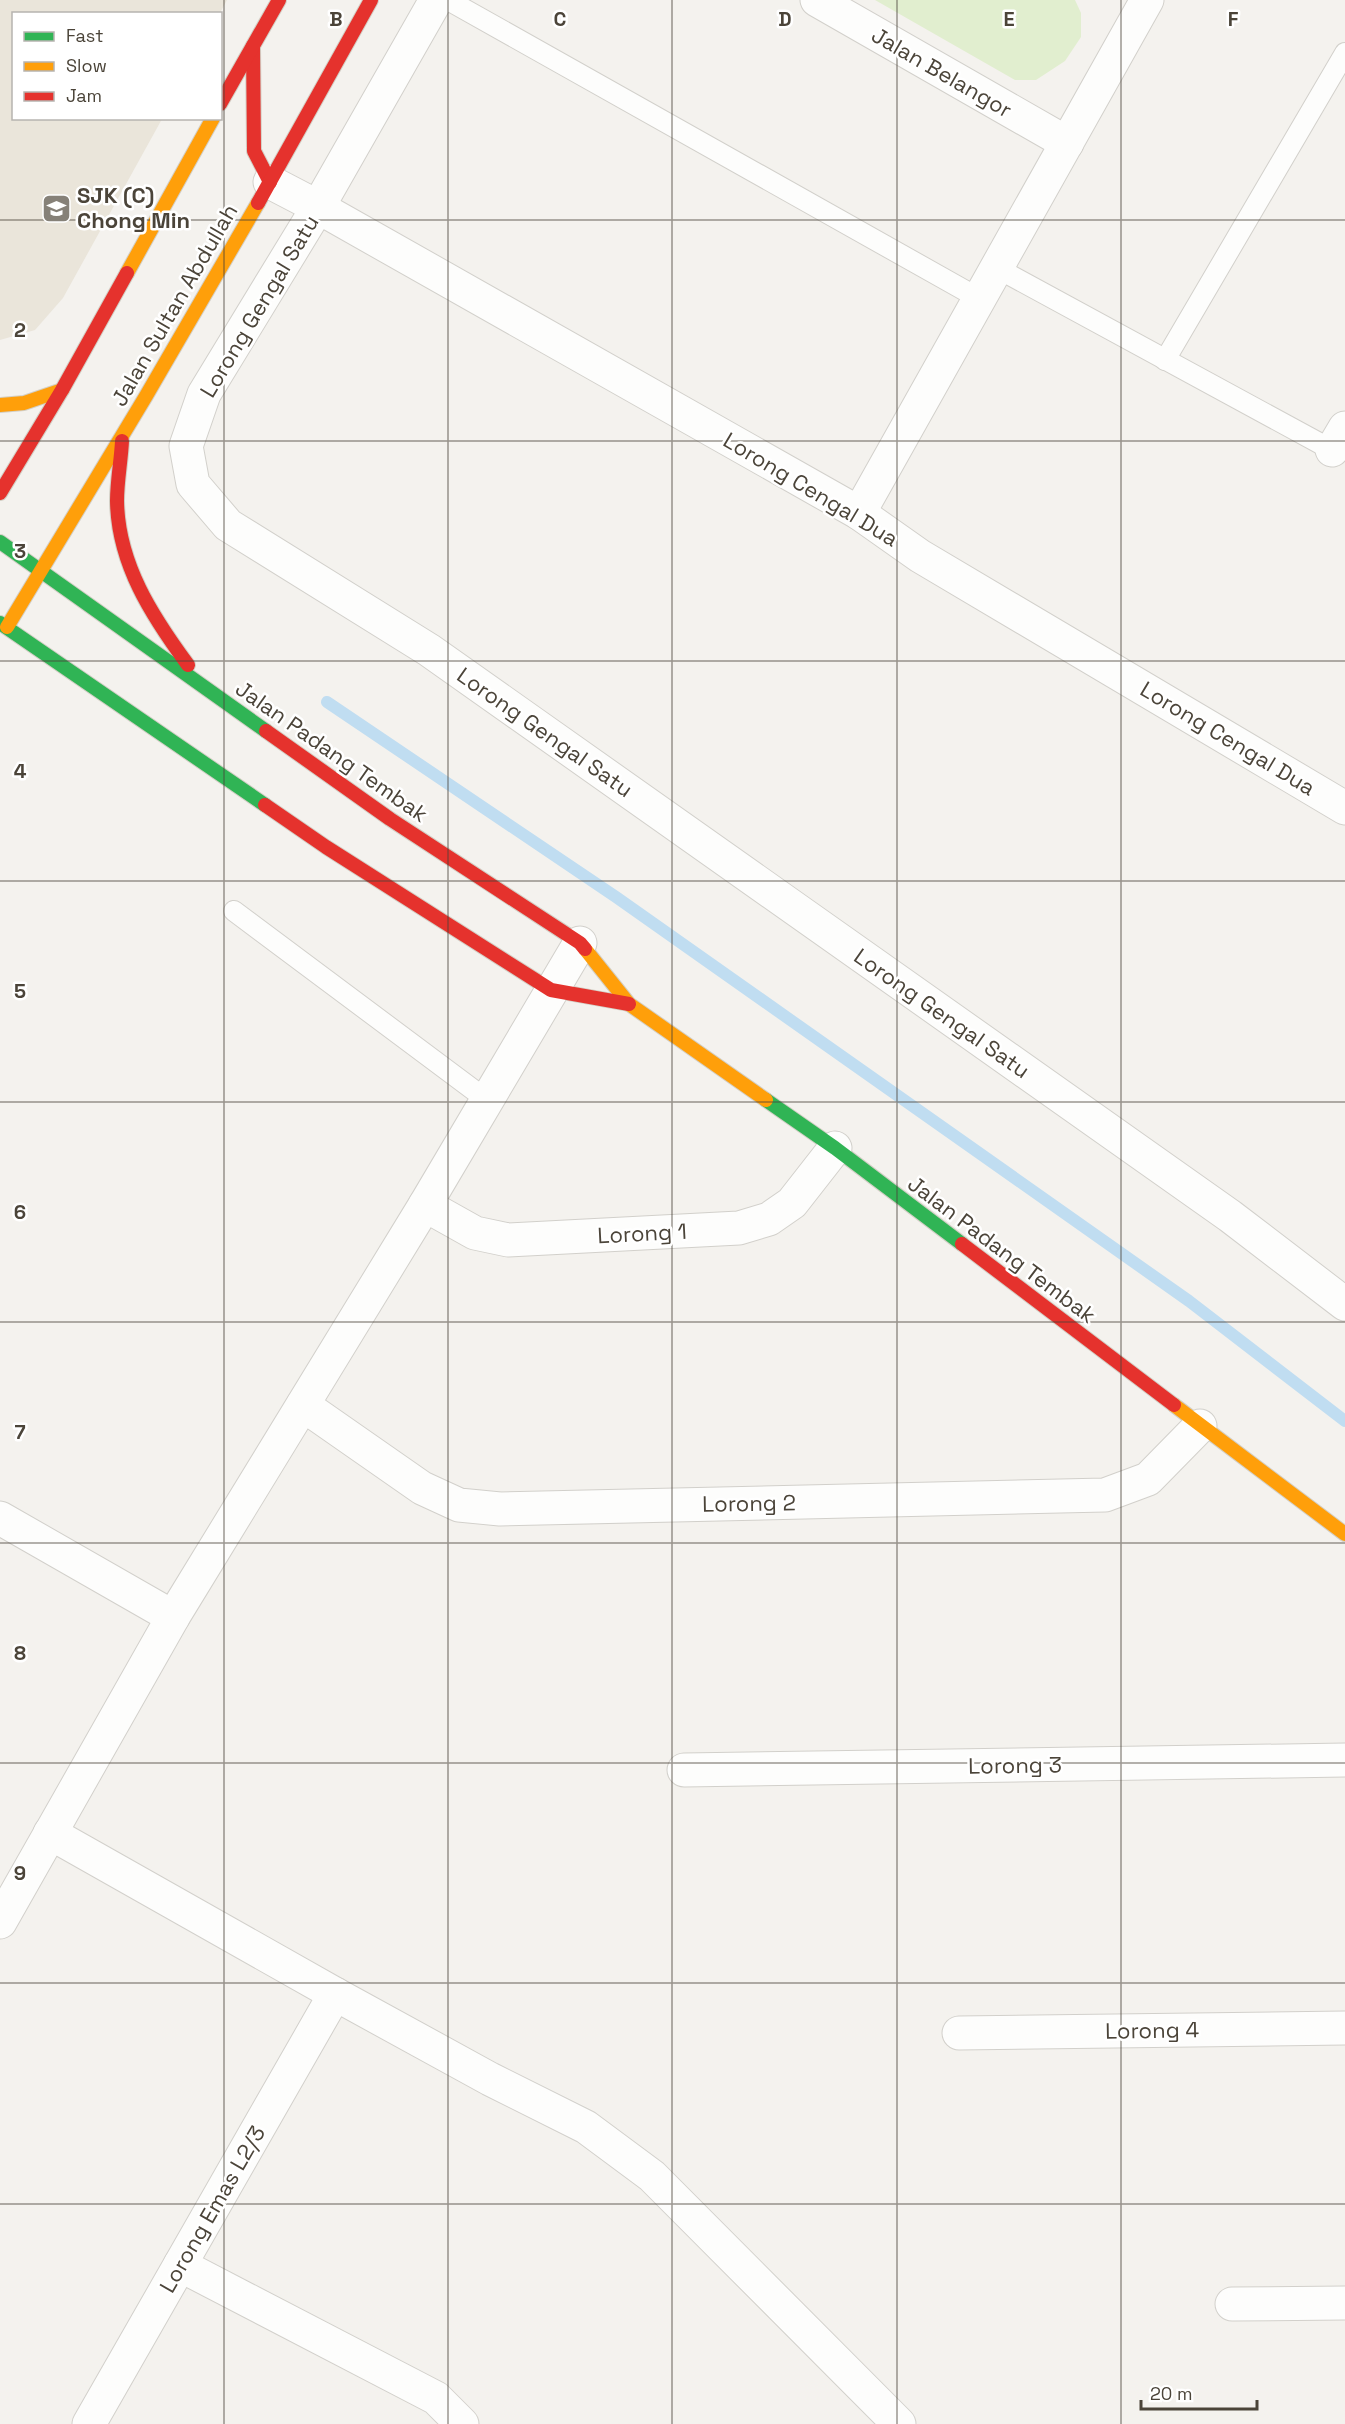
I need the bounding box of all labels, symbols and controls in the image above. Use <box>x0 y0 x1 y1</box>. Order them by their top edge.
text: B <box>329 6 343 32</box>
text: C <box>554 6 567 32</box>
text: D <box>778 6 792 32</box>
text: E <box>1003 6 1015 32</box>
text: F <box>1228 6 1239 32</box>
legend <box>12 12 222 120</box>
street label: Jalan Belangor <box>867 21 1017 123</box>
text: Fast <box>66 24 103 47</box>
text: Slow <box>66 54 107 77</box>
text: Jam <box>66 84 102 107</box>
place label: SJK (C) Chong Min <box>77 181 190 234</box>
school or university icon: SJK (C) Chong Min <box>40 192 72 224</box>
street label: Jalan Sultan Abdullah <box>105 199 243 411</box>
street label: Lorong Gengal Satu <box>193 210 325 402</box>
text: 2 <box>14 317 26 343</box>
street label: Lorong Cengal Dua <box>718 426 904 553</box>
text: 3 <box>14 538 26 564</box>
street label: Lorong Gengal Satu <box>452 661 638 803</box>
street label: Jalan Padang Tembak <box>230 674 434 828</box>
street label: Lorong Cengal Dua <box>1135 675 1321 802</box>
text: 4 <box>14 758 27 784</box>
street label: Lorong Gengal Satu <box>849 942 1035 1084</box>
text: 5 <box>14 978 26 1004</box>
street label: Jalan Padang Tembak <box>902 1169 1102 1329</box>
text: 6 <box>14 1199 26 1225</box>
street label: Lorong 1 <box>597 1217 687 1249</box>
text: 7 <box>14 1419 26 1445</box>
street label: Lorong 2 <box>702 1488 796 1518</box>
text: 8 <box>14 1640 26 1666</box>
street label: Lorong 3 <box>968 1750 1062 1780</box>
text: 9 <box>14 1860 26 1886</box>
street label: Lorong 4 <box>1105 2015 1200 2045</box>
street label: Lorong Emas L2/3 <box>153 2121 271 2297</box>
scale bar <box>1141 2373 1256 2411</box>
text: 20 m <box>1150 2382 1193 2405</box>

